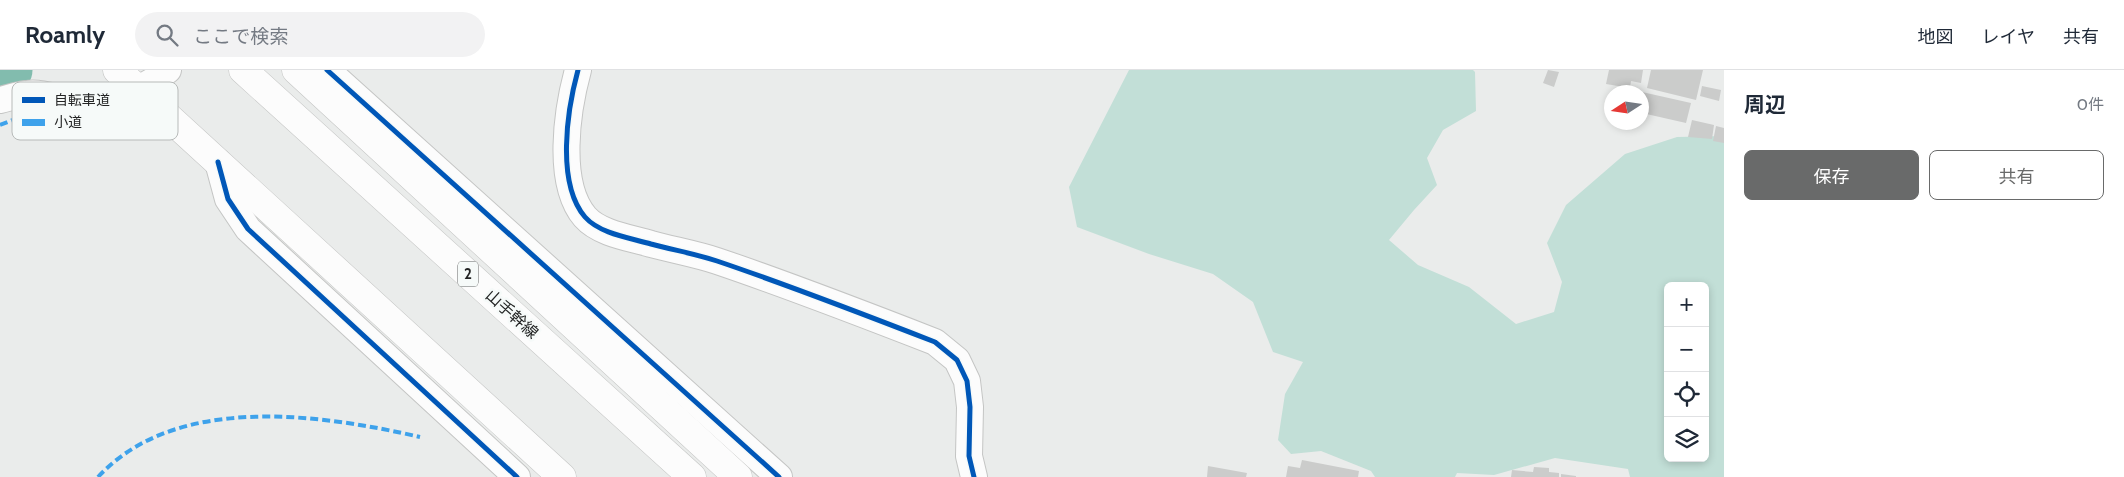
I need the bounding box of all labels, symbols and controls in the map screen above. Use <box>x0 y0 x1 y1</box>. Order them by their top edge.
search box <box>135 12 485 57</box>
text: Roamly <box>25 20 105 49</box>
icon: search <box>153 21 181 49</box>
text: ここで検索 <box>193 25 288 48</box>
text: 地図 <box>1918 26 1954 48</box>
text: レイヤ <box>1982 26 2035 48</box>
text: 共有 <box>2063 26 2099 48</box>
legend <box>12 82 178 140</box>
north arrow <box>1604 85 1649 130</box>
text: 自転車道 <box>54 91 110 109</box>
text: 周辺 <box>1744 92 1786 117</box>
text: 0件 <box>2077 95 2104 114</box>
text: 小道 <box>54 113 82 131</box>
button: 保存 <box>1744 150 1919 200</box>
button: 共有 <box>1929 150 2104 200</box>
road number: 2 <box>458 262 478 286</box>
map controls <box>1664 282 1709 462</box>
button: + <box>1664 282 1709 327</box>
street label: 山手幹線 <box>482 286 542 342</box>
button: − <box>1664 327 1709 372</box>
button: locate <box>1664 372 1709 417</box>
button: layers <box>1664 417 1709 462</box>

